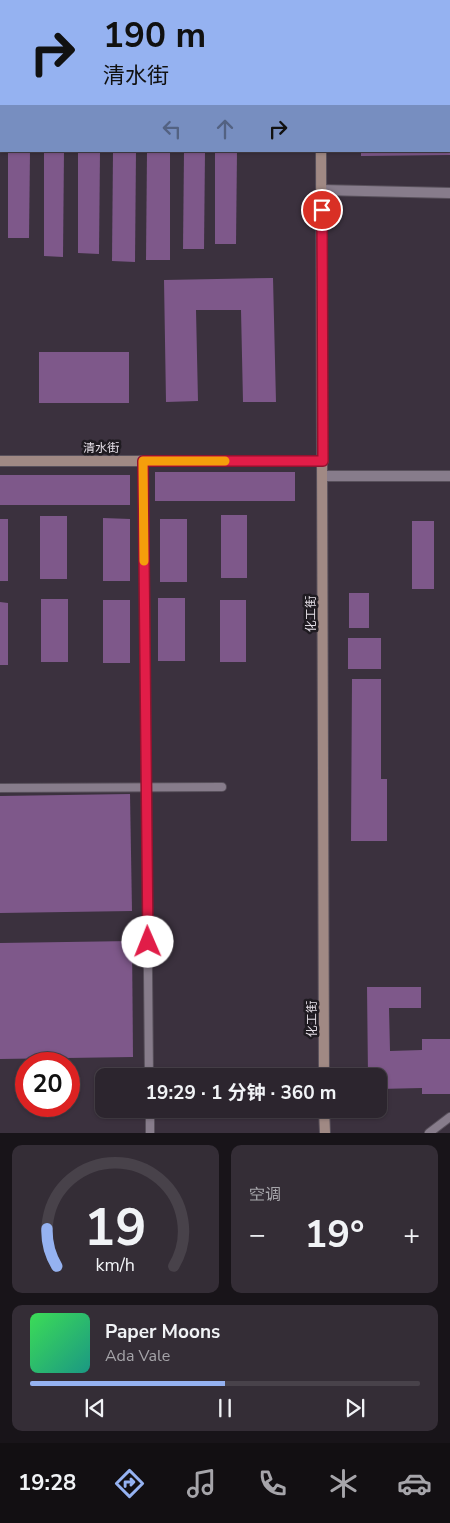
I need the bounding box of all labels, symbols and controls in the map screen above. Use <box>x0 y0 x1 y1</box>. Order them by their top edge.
text: 190 m <box>103 12 206 59</box>
icon: right <box>20 20 85 85</box>
text: 清水街 <box>103 61 169 91</box>
icon: left <box>158 115 186 143</box>
icon: ahead <box>211 115 239 143</box>
icon: right <box>264 115 292 143</box>
pin <box>301 189 343 231</box>
icon: arrive <box>308 196 336 224</box>
street label: 清水街 <box>83 440 119 456</box>
street label: 化工街 <box>303 596 319 632</box>
position arrow <box>121 915 173 967</box>
street label: 化工街 <box>304 1001 320 1037</box>
speed limit sign: 20 <box>15 1052 80 1117</box>
text: 19:29 · 1 分钟 · 360 m <box>146 1080 336 1106</box>
text: 空调 <box>249 1184 281 1206</box>
text: 19 <box>84 1192 147 1263</box>
text: 19° <box>304 1209 365 1260</box>
text: − <box>249 1216 266 1254</box>
text: + <box>403 1216 420 1254</box>
text: km/h <box>96 1253 135 1277</box>
text: Paper Moons <box>105 1319 220 1345</box>
text: Ada Vale <box>105 1345 170 1367</box>
icon: previous <box>81 1394 109 1422</box>
icon: pause <box>211 1394 239 1422</box>
icon: next <box>341 1394 369 1422</box>
icon: directions <box>112 1466 147 1501</box>
icon: music <box>184 1466 219 1501</box>
icon: phone <box>255 1466 290 1501</box>
icon: climate <box>326 1466 361 1501</box>
icon: car <box>397 1466 432 1501</box>
text: 19:28 <box>18 1468 76 1498</box>

